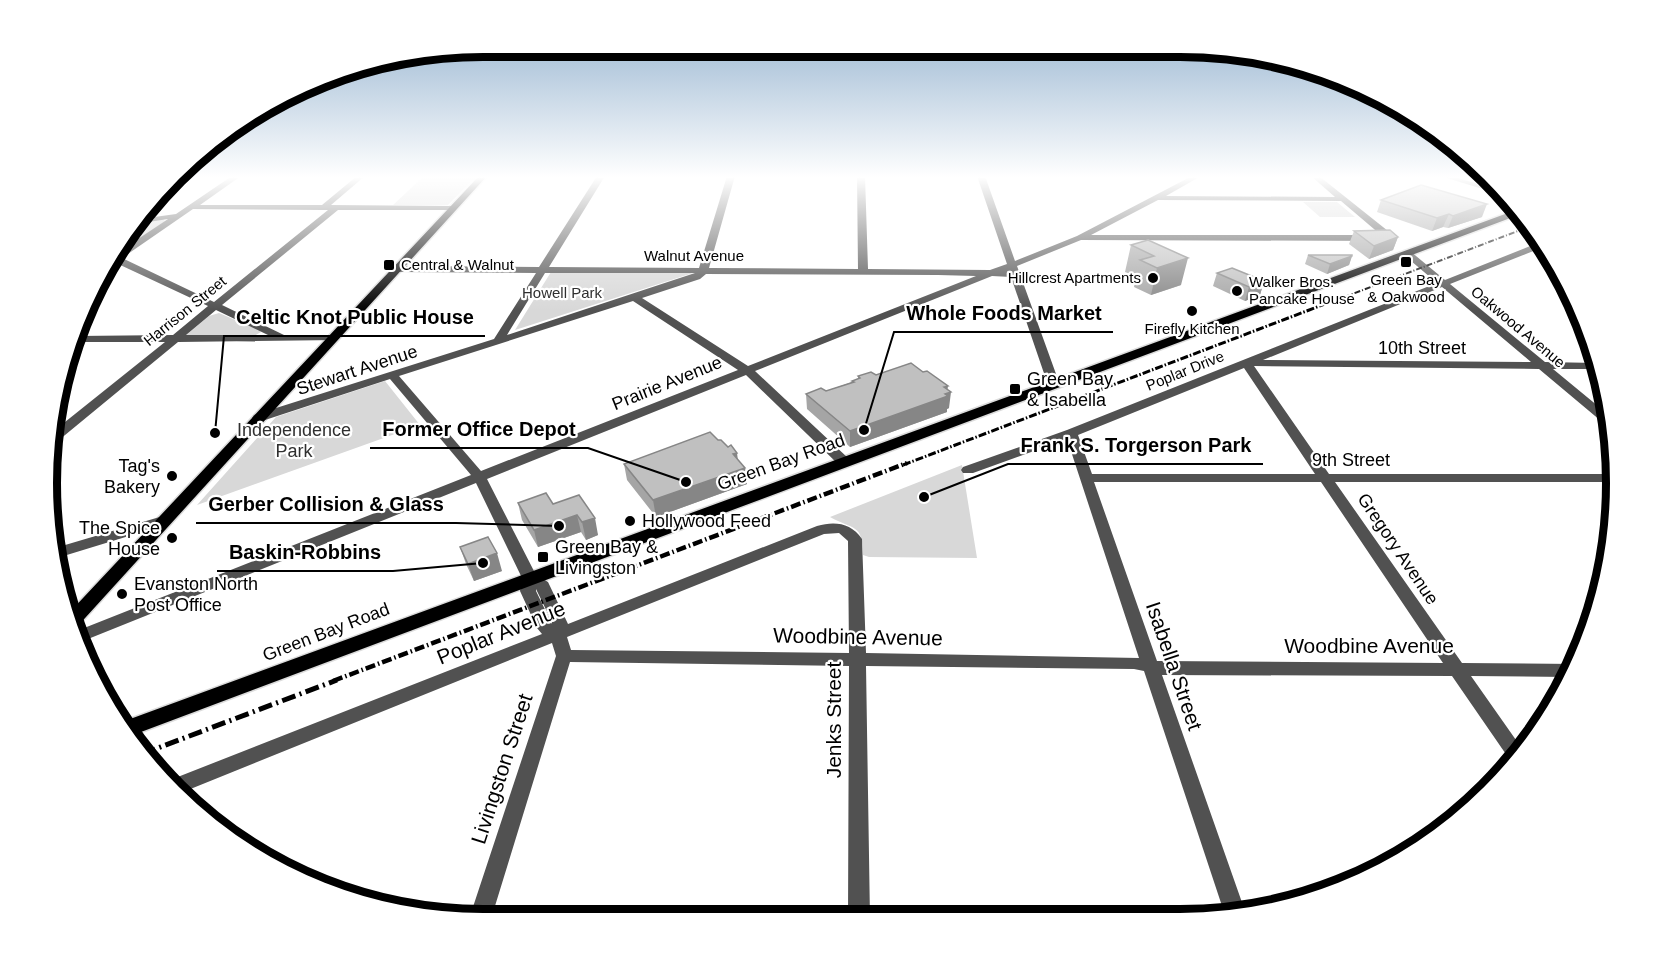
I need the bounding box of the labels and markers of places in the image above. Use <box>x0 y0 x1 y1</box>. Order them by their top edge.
marker: Green Bay & Oakwood <box>1399 255 1413 269</box>
place label: Central & Walnut <box>401 256 515 273</box>
marker: Central & Walnut <box>382 258 396 272</box>
place label: Hillcrest Apartments <box>1008 269 1141 286</box>
marker: Hillcrest Apartments <box>1146 271 1160 285</box>
place label: Green Bay & Oakwood <box>1367 271 1445 305</box>
place label: Walker Bros. Pancake House <box>1249 273 1355 307</box>
marker: Walker Bros. Pancake House <box>1230 284 1244 298</box>
callout: Whole Foods Market <box>894 294 1113 332</box>
callout: Celtic Knot Public House <box>224 298 485 336</box>
marker: Firefly Kitchen <box>1185 304 1199 318</box>
place label: Firefly Kitchen <box>1144 320 1240 337</box>
place label: Green Bay & Isabella <box>1027 369 1113 410</box>
marker: Green Bay & Isabella <box>1008 382 1022 396</box>
callout: Former Office Depot <box>370 410 588 448</box>
callout: Frank S. Torgerson Park <box>1008 426 1263 464</box>
place label: Tag's Bakery <box>104 456 160 497</box>
marker: Tag's Bakery <box>165 469 179 483</box>
callout: Gerber Collision & Glass <box>196 485 456 523</box>
place label: Hollywood Feed <box>642 511 771 531</box>
marker: Hollywood Feed <box>623 514 637 528</box>
place label: The Spice House <box>79 518 160 559</box>
marker: The Spice House <box>165 531 179 545</box>
callout: Baskin-Robbins <box>217 533 393 571</box>
place label: Green Bay & Livingston <box>555 537 658 578</box>
marker: Green Bay & Livingston <box>536 550 550 564</box>
place label: Evanston North Post Office <box>134 574 258 615</box>
marker: Evanston North Post Office <box>115 587 129 601</box>

